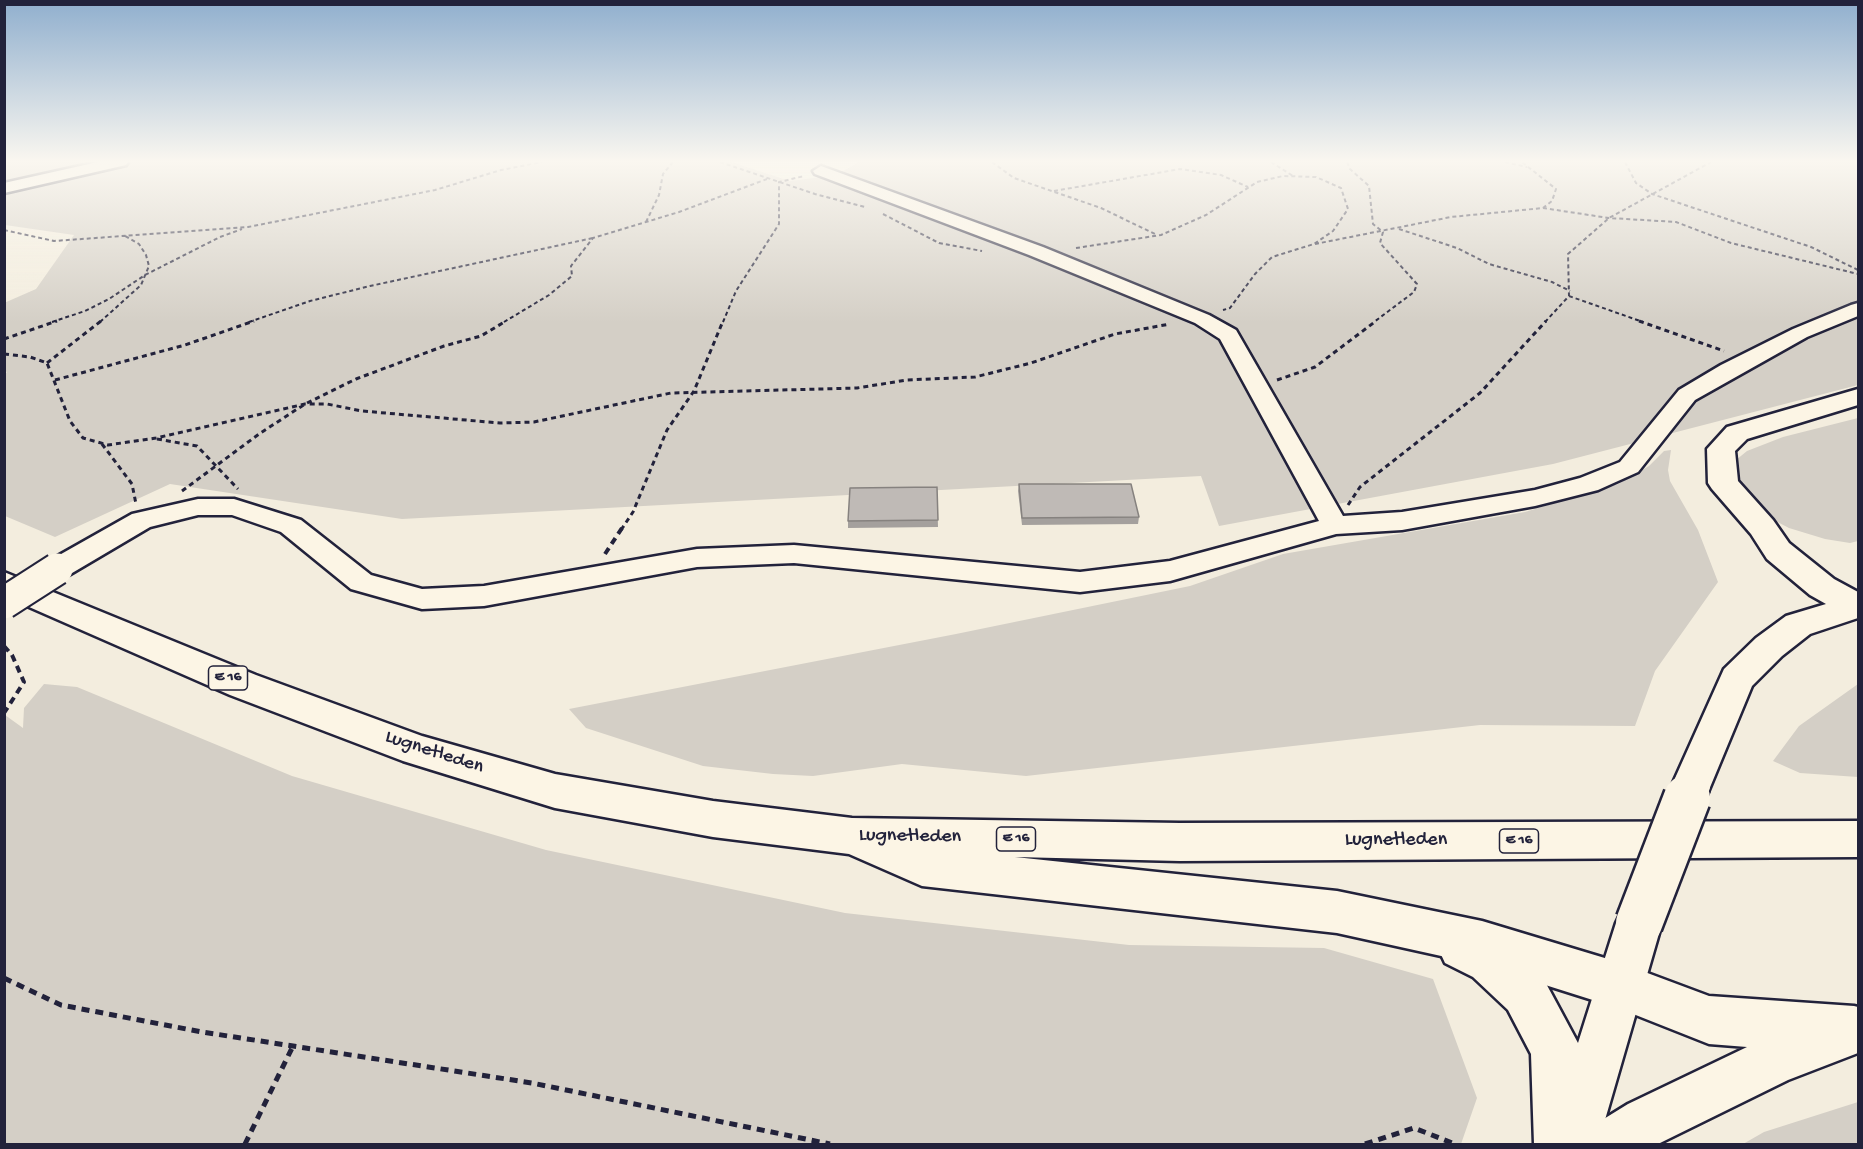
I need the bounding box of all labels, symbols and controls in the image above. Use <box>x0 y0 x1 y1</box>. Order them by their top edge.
road number: E 16 <box>208 666 248 690</box>
street label: Lugnetleden <box>382 726 486 780</box>
street label: Lugnetleden <box>859 824 961 850</box>
road number: E 16 <box>996 827 1036 851</box>
street label: Lugnetleden <box>1345 829 1447 853</box>
road number: E 16 <box>1500 829 1538 853</box>

